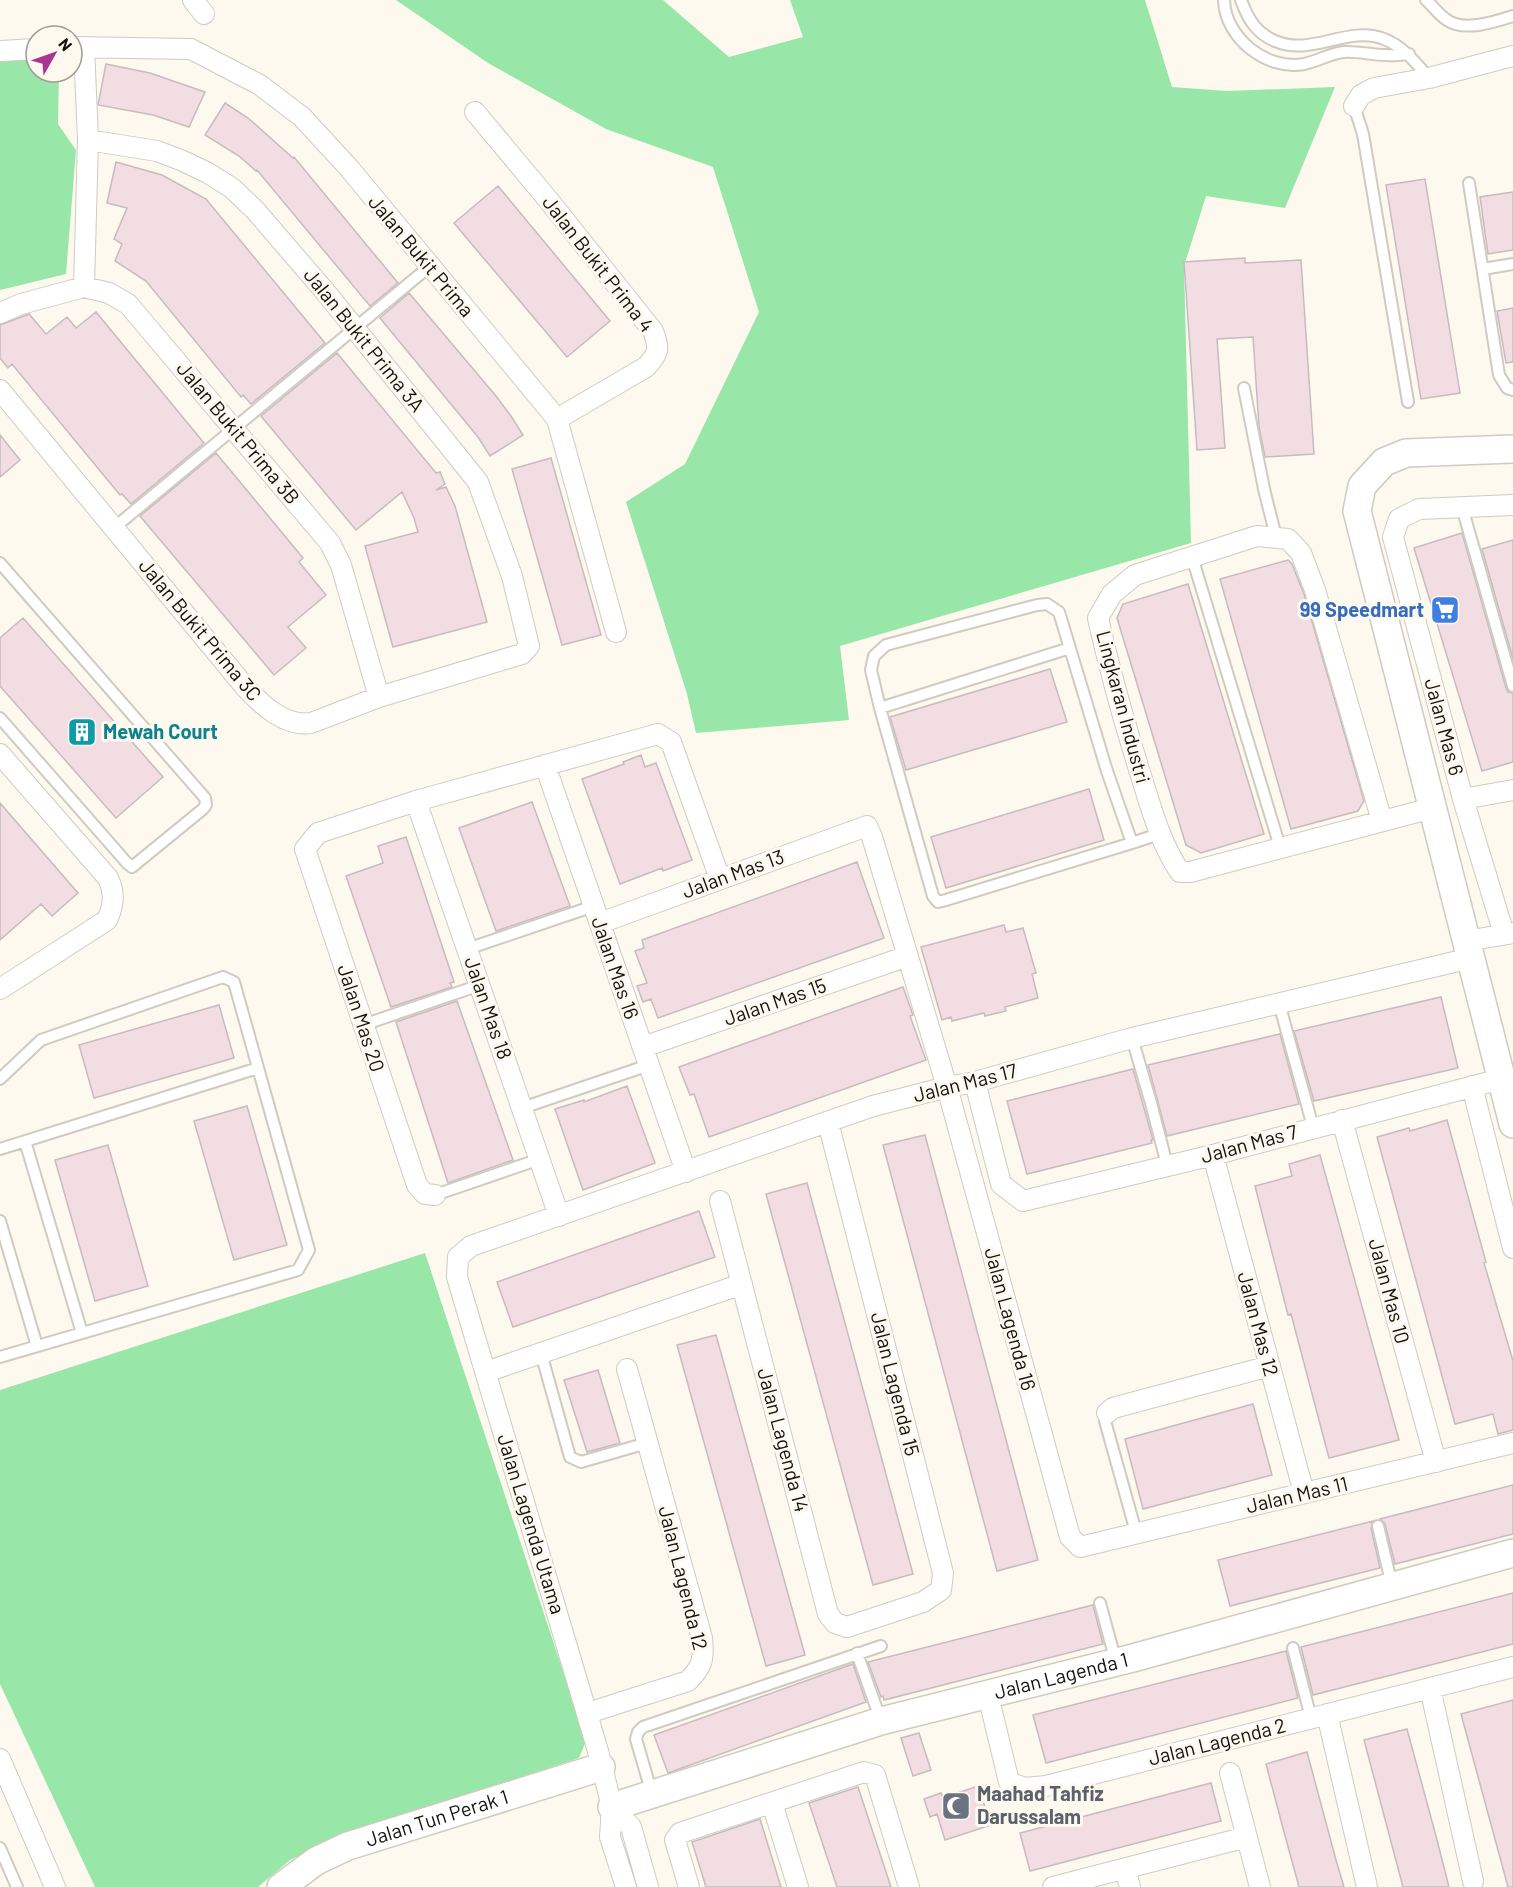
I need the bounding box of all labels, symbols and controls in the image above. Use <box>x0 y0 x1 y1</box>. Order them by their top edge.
north arrow <box>24 24 84 84</box>
text: N <box>55 34 77 54</box>
street label: Jalan Bukit Prima <box>364 190 480 321</box>
street label: Jalan Bukit Prima 4 <box>538 190 660 336</box>
street label: Jalan Bukit Prima 3A <box>299 263 430 416</box>
street label: Jalan Bukit Prima 3B <box>172 356 305 508</box>
street label: Jalan Bukit Prima 3C <box>134 553 267 705</box>
supermarket icon: 99 Speedmart <box>1429 594 1461 626</box>
place label: 99 Speedmart <box>1300 597 1424 621</box>
street label: Lingkaran Industri <box>1092 628 1156 786</box>
street label: Jalan Mas 6 <box>1420 675 1469 778</box>
building icon: Mewah Court <box>66 716 98 748</box>
place label: Mewah Court <box>103 719 218 743</box>
street label: Jalan Mas 13 <box>678 844 787 903</box>
street label: Jalan Mas 16 <box>587 913 645 1022</box>
street label: Jalan Mas 18 <box>460 953 518 1062</box>
street label: Jalan Mas 20 <box>333 961 391 1074</box>
street label: Jalan Mas 15 <box>720 972 829 1030</box>
street label: Jalan Mas 17 <box>910 1057 1020 1106</box>
street label: Jalan Mas 7 <box>1198 1118 1300 1167</box>
street label: Jalan Mas 10 <box>1364 1236 1416 1346</box>
street label: Jalan Lagenda 16 <box>980 1244 1042 1393</box>
street label: Jalan Mas 12 <box>1233 1269 1284 1379</box>
street label: Jalan Lagenda 15 <box>867 1309 925 1458</box>
street label: Jalan Lagenda 14 <box>753 1365 815 1514</box>
street label: Jalan Lagenda Utama <box>493 1431 571 1617</box>
street label: Jalan Mas 11 <box>1244 1471 1350 1517</box>
street label: Jalan Lagenda 12 <box>654 1503 713 1652</box>
street label: Jalan Lagenda 1 <box>991 1647 1130 1703</box>
street label: Jalan Lagenda 2 <box>1146 1712 1288 1770</box>
place label: Maahad Tahfiz Darussalam <box>977 1781 1104 1828</box>
street label: Jalan Tun Perak 1 <box>362 1784 511 1851</box>
mosque icon: Maahad Tahfiz Darussalam <box>940 1790 972 1822</box>

